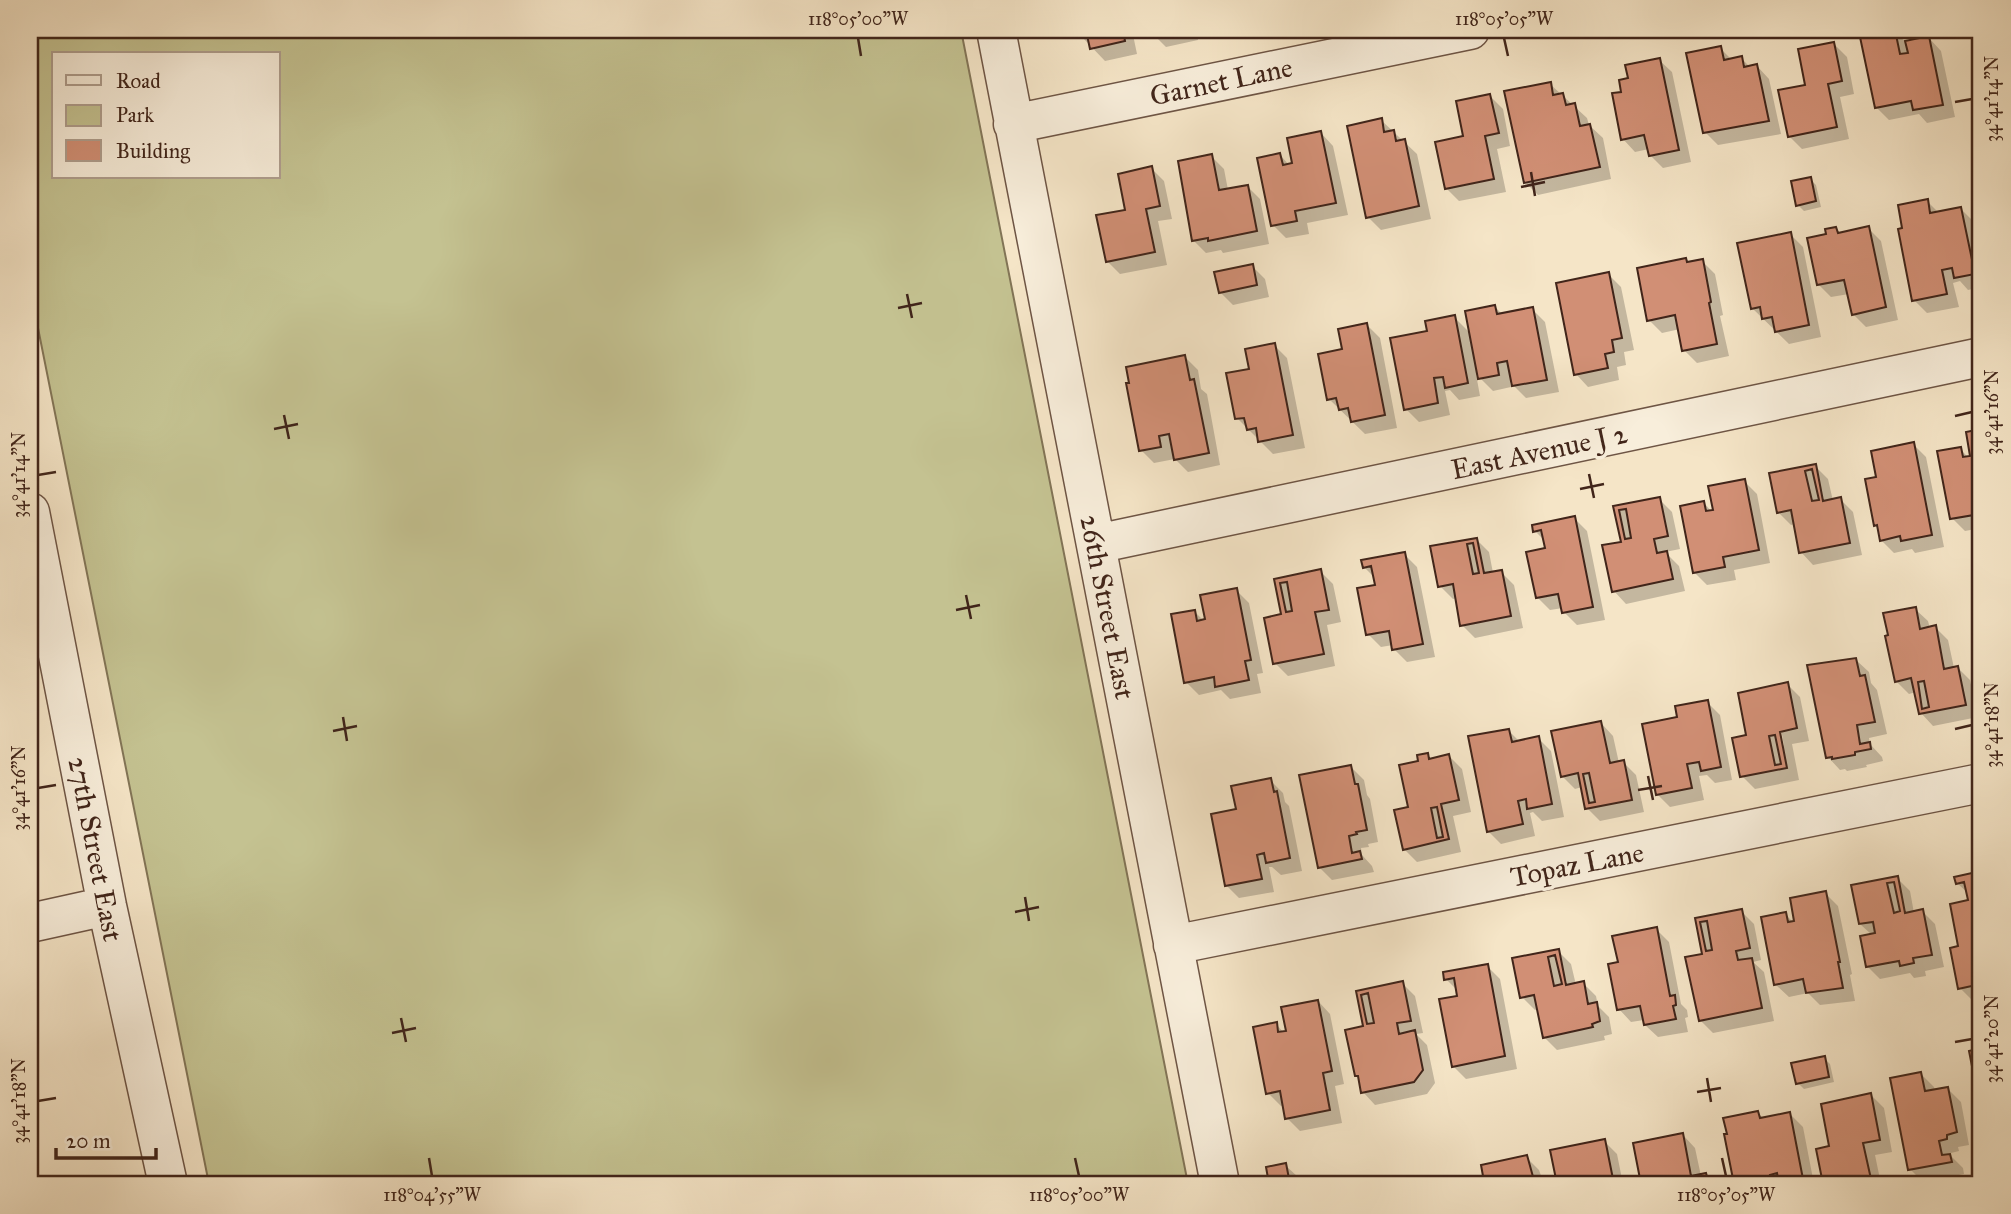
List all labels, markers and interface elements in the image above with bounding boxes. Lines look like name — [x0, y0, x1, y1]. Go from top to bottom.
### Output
text: 118°05'00"W — [808, 8, 909, 30]
text: 118°05'05"W — [1455, 8, 1554, 30]
street label: Garnet Lane — [1147, 49, 1296, 114]
legend — [52, 52, 280, 178]
text: 34°41'14"N — [1981, 56, 2003, 142]
text: Road — [116, 68, 161, 94]
text: Park — [116, 102, 154, 128]
text: Building — [116, 138, 190, 164]
text: 34°41'16"N — [1981, 369, 2003, 455]
street label: East Avenue J 2 — [1448, 416, 1631, 487]
text: 34°41'14"N — [8, 432, 30, 518]
street label: 26th Street East — [1072, 512, 1143, 702]
text: 34°41'18"N — [1981, 682, 2003, 768]
text: 34°41'16"N — [8, 745, 30, 831]
street label: 27th Street East — [60, 754, 131, 944]
street label: Topaz Lane — [1507, 834, 1647, 895]
text: 34°41'20"N — [1981, 995, 2003, 1083]
text: 34°41'18"N — [8, 1058, 30, 1144]
scale bar — [56, 1116, 156, 1160]
text: 20 m — [66, 1128, 111, 1154]
text: 118°04'55"W — [383, 1184, 482, 1206]
text: 118°05'00"W — [1029, 1184, 1130, 1206]
text: 118°05'05"W — [1677, 1184, 1776, 1206]

